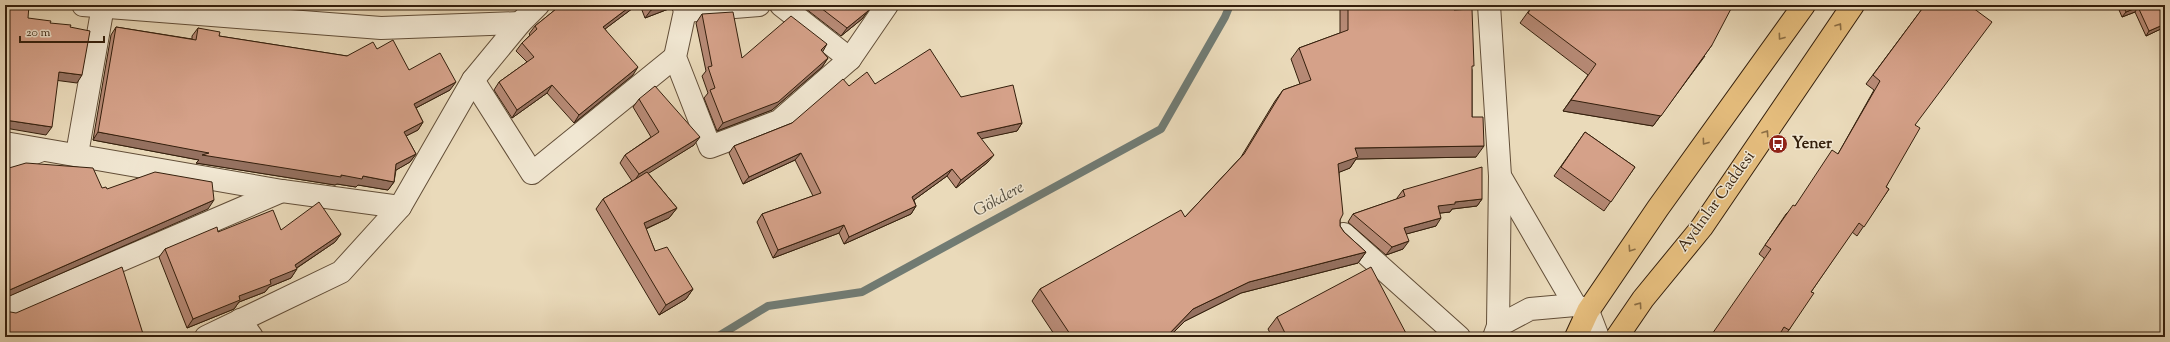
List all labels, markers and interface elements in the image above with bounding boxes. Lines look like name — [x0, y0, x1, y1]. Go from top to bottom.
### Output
scale bar — [20, 18, 104, 44]
one-way arrow — [1834, 23, 1842, 30]
text: 20 m — [26, 24, 51, 42]
one-way arrow — [1779, 32, 1786, 39]
one-way arrow — [1761, 130, 1769, 137]
bus stop icon: Yener — [1767, 133, 1789, 155]
place label: Yener — [1792, 133, 1833, 156]
one-way arrow — [1702, 138, 1710, 145]
street label: Aydınlar Caddesi — [1673, 146, 1762, 257]
water label: Gökdere — [969, 176, 1029, 224]
one-way arrow — [1628, 244, 1635, 251]
one-way arrow — [1634, 302, 1642, 309]

